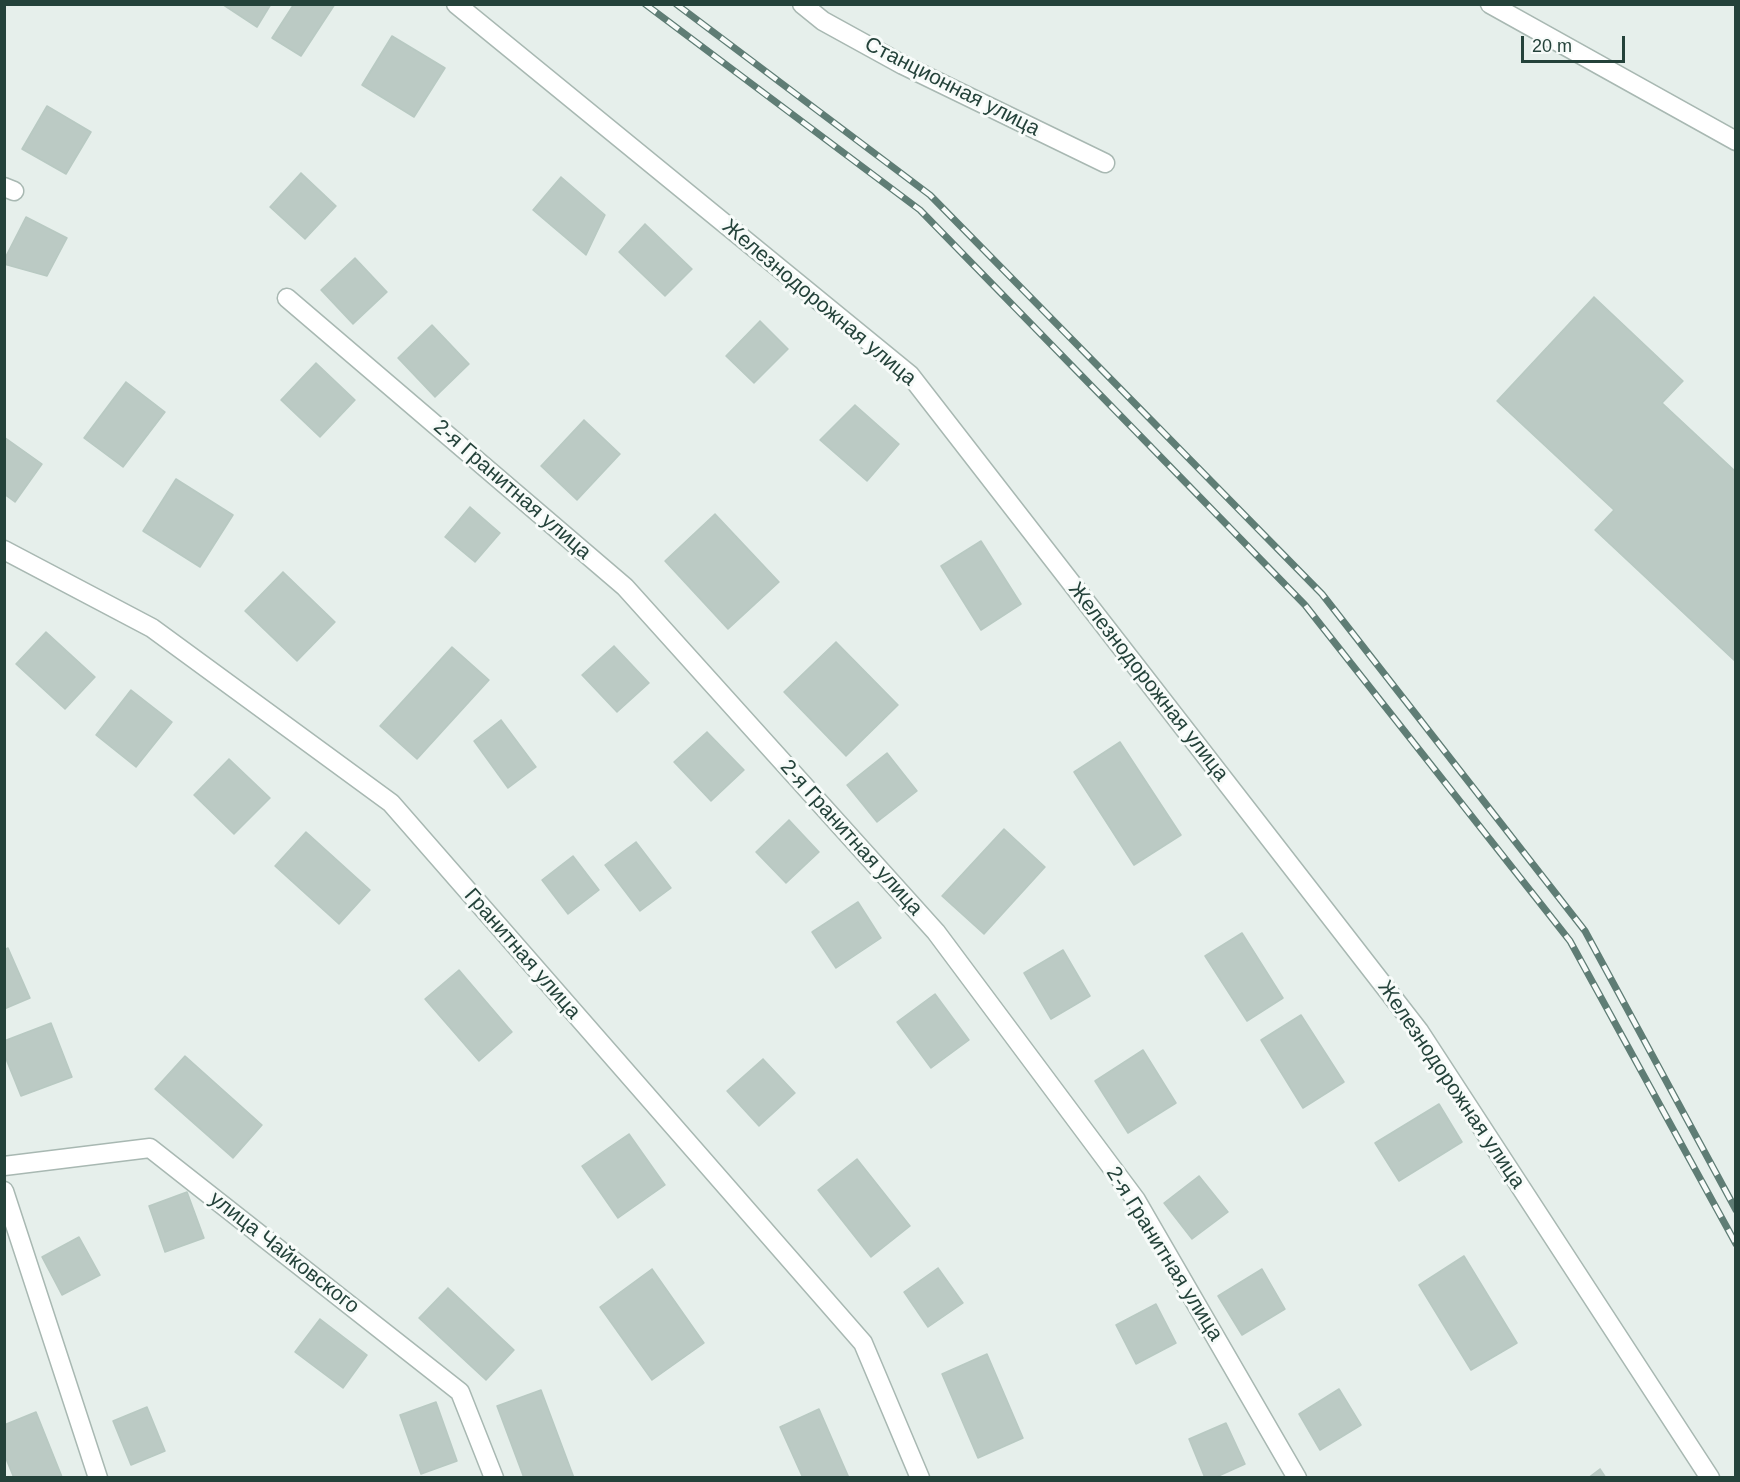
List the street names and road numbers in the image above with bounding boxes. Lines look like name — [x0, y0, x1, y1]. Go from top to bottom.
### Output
street label: Станционная улица — [860, 32, 1044, 142]
street label: Железнодорожная улица — [717, 214, 921, 392]
street label: 2-я Гранитная улица — [428, 415, 596, 565]
street label: Железнодорожная улица — [1063, 578, 1233, 786]
street label: 2-я Гранитная улица — [775, 755, 927, 921]
street label: Гранитная улица — [458, 884, 586, 1024]
street label: Железнодорожная улица — [1372, 976, 1530, 1194]
street label: 2-я Гранитная улица — [1100, 1162, 1228, 1346]
street label: улица Чайковского — [204, 1187, 364, 1319]

